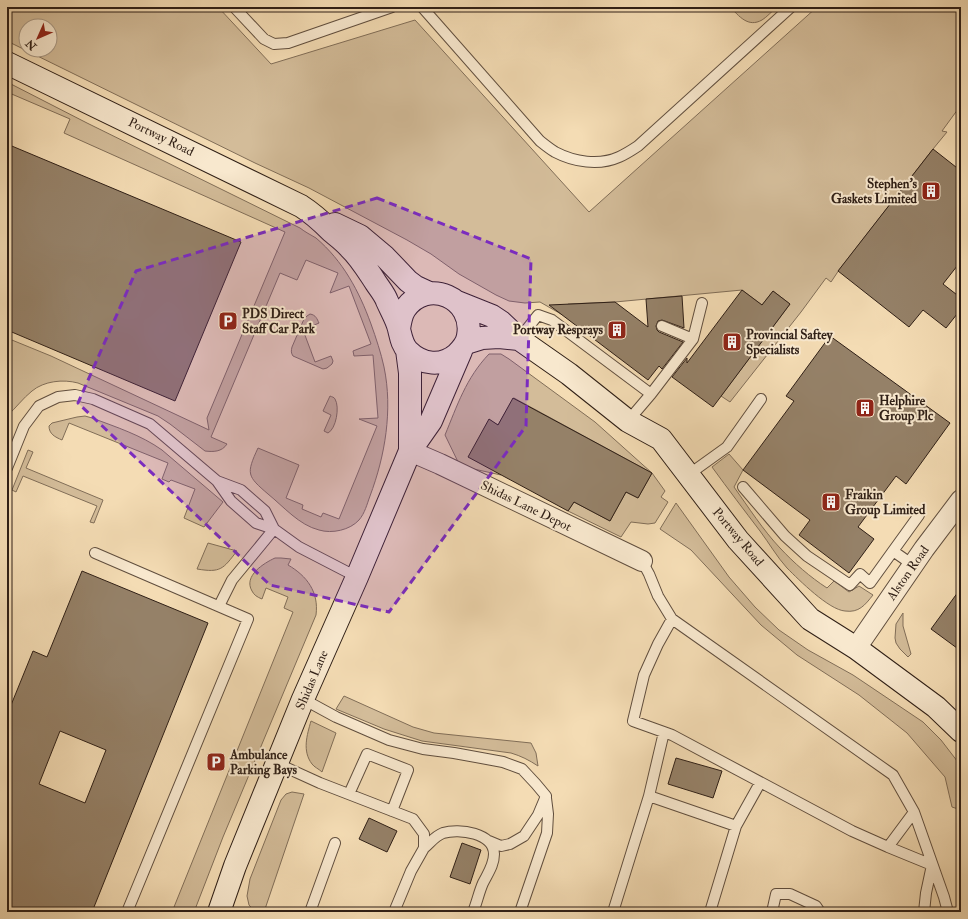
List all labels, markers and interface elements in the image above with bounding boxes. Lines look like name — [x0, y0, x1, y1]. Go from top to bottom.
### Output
north arrow — [18, 18, 58, 58]
text: N — [22, 36, 40, 54]
street label: Portway Road — [125, 114, 197, 161]
place label: Stephen's Gaskets Limited — [831, 176, 918, 207]
building icon: Stephen's Gaskets Limited — [920, 180, 942, 202]
place label: PDS Direct Staff Car Park — [242, 306, 316, 337]
parking icon: PDS Direct Staff Car Park — [217, 310, 239, 332]
building icon: Portway Resprays — [606, 319, 628, 341]
place label: Portway Resprays — [513, 322, 604, 339]
place label: Provincial Saftey Specialists — [746, 327, 834, 359]
building icon: Provincial Saftey Specialists — [721, 331, 743, 353]
place label: Helphire Group Plc — [879, 393, 934, 425]
building icon: Helphire Group Plc — [854, 397, 876, 419]
street label: Shidas Lane Depot — [478, 477, 574, 536]
place label: Fraikin Group Limited — [845, 487, 926, 519]
building icon: Fraikin Group Limited — [820, 491, 842, 513]
street label: Portway Road — [708, 505, 767, 571]
street label: Alston Road — [883, 542, 933, 604]
street label: Shidas Lane — [292, 647, 332, 712]
place label: Ambulance Parking Bays — [229, 747, 297, 779]
parking icon: Ambulance Parking Bays — [205, 751, 227, 773]

